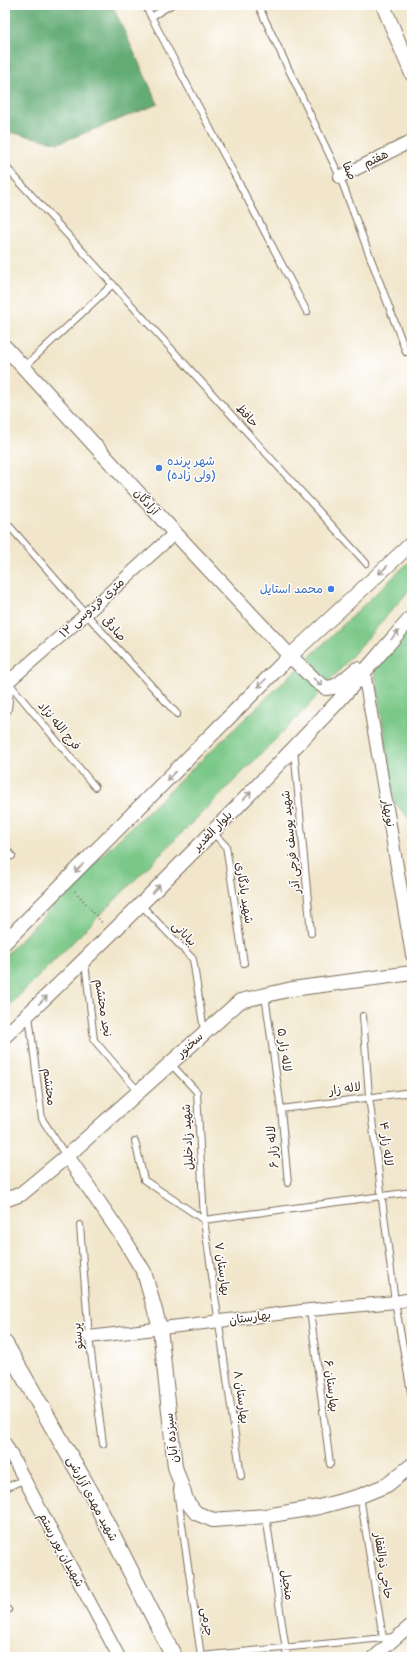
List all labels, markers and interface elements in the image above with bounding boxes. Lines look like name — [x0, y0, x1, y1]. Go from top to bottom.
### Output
street label: هفتم — [361, 147, 392, 172]
street label: صفا — [338, 159, 360, 183]
street label: حافظ — [233, 401, 261, 431]
place label: شهر پرنده (ولی زاده) — [167, 454, 216, 483]
marker: شهر پرنده (ولی زاده) — [154, 463, 164, 473]
street label: آزادگان — [130, 486, 163, 519]
one-way arrow — [378, 565, 388, 575]
street label: ۱۲ متری فردوسی — [56, 575, 128, 641]
place label: محمد استایل — [260, 582, 323, 597]
marker: محمد استایل — [326, 584, 336, 594]
street label: صادقی — [99, 613, 129, 645]
one-way arrow — [391, 630, 400, 640]
one-way arrow — [257, 678, 267, 688]
one-way arrow — [313, 678, 324, 687]
street label: فرج الله نژاد — [34, 699, 84, 754]
one-way arrow — [166, 771, 176, 781]
street label: شهید یوسف فرجی آذر — [278, 790, 304, 895]
one-way arrow — [242, 791, 252, 801]
street label: نوبهار — [378, 797, 398, 828]
street label: بلوار الغدیر — [189, 808, 236, 855]
street label: شهید یادگاری — [232, 861, 256, 925]
one-way arrow — [74, 863, 84, 873]
one-way arrow — [151, 884, 161, 894]
street label: بیابانی — [169, 918, 199, 950]
street label: نجد محتشم — [90, 978, 115, 1038]
one-way arrow — [38, 995, 48, 1005]
street label: لاله زار ۵ — [274, 1027, 294, 1073]
street label: سخنور — [173, 1029, 206, 1062]
street label: محتشم — [38, 1067, 59, 1107]
street label: لاله زار — [327, 1079, 362, 1099]
street label: شهید زادخلیل — [179, 1103, 197, 1171]
street label: لاله زار ۴ — [376, 1121, 396, 1167]
street label: لاله زار ۶ — [264, 1125, 282, 1169]
street label: بهارستان ۷ — [211, 1241, 233, 1297]
street label: بهارستان — [228, 1308, 272, 1328]
street label: پرستو — [69, 1322, 87, 1351]
street label: بهارستان ۶ — [320, 1359, 342, 1413]
street label: بهارستان ۸ — [230, 1369, 252, 1425]
street label: سیزده آبان — [161, 1412, 183, 1464]
street label: شهید مهدی آزارشی — [63, 1454, 121, 1544]
street label: شهیدان پور رستم — [34, 1510, 87, 1590]
street label: حاجی ذوالفقار — [370, 1531, 396, 1600]
street label: منجیل — [277, 1569, 297, 1601]
street label: چرمی — [198, 1607, 216, 1637]

